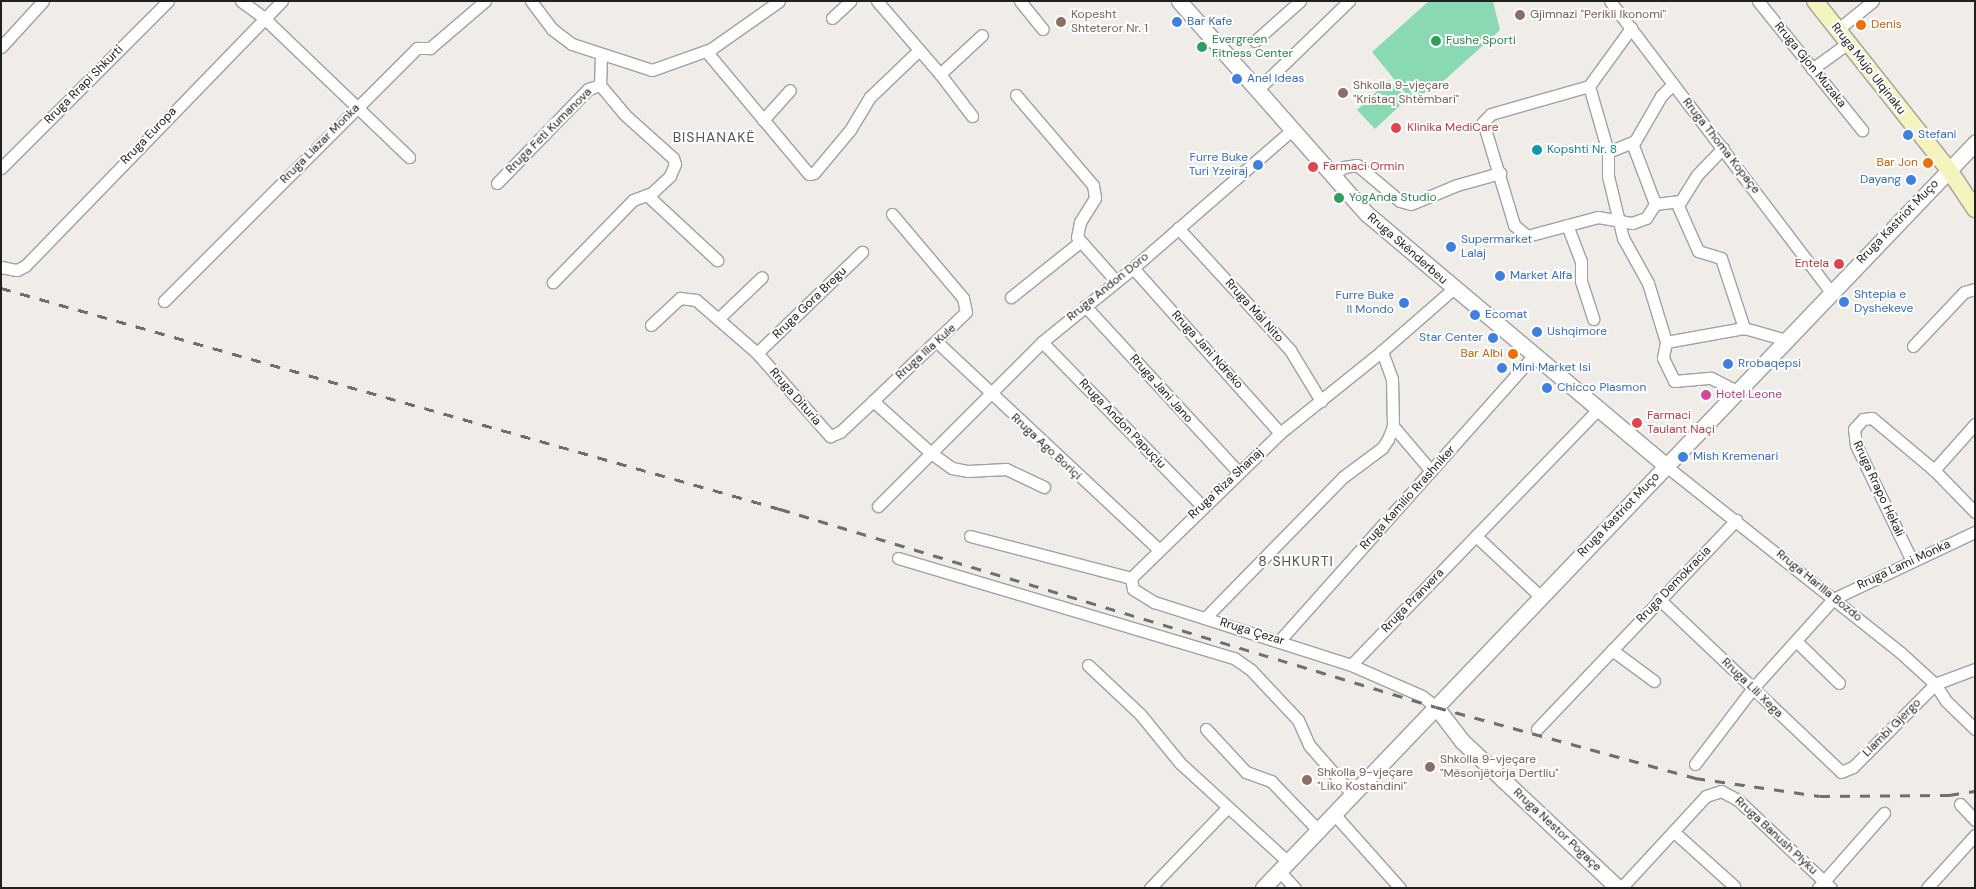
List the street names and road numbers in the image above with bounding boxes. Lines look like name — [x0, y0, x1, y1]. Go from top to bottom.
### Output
street label: Rruga Gjon Muzaka — [1771, 19, 1849, 111]
street label: Rruga Mujo Ulqinaku — [1828, 20, 1908, 118]
street label: Rruga Rrapi Shkurti — [42, 43, 126, 127]
street label: Rruga Feti Kumanova — [503, 85, 595, 177]
street label: Rruga Thoma Kopaçe — [1679, 95, 1763, 197]
street label: Rruga Llazar Monka — [277, 101, 363, 187]
street label: Rruga Europa — [118, 104, 180, 168]
street label: Rruga Kastriot Muço — [1854, 177, 1942, 267]
street label: Rruga Skënderbeu — [1364, 210, 1450, 288]
street label: Rruga Andon Doro — [1064, 250, 1152, 324]
street label: Rruga Gora Bregu — [770, 264, 850, 342]
street label: Rruga Mal Nito — [1222, 276, 1286, 346]
street label: Rruga Jani Ndreko — [1168, 308, 1246, 392]
street label: Rruga Ilia Kule — [893, 321, 959, 383]
street label: Rruga Jani Jano — [1127, 352, 1195, 426]
street label: Rruga Dituria — [766, 365, 824, 429]
street label: Rruga Andon Papuçiu — [1076, 376, 1168, 472]
street label: Rruga Ago Boriçi — [1008, 411, 1084, 483]
street label: Rruga Rrapo Hekali — [1850, 439, 1906, 539]
street label: Rruga Kamilio Rrashniker — [1357, 443, 1459, 553]
street label: Rruga Riza Shanaj — [1186, 446, 1266, 522]
street label: Rruga Kastriot Muço — [1575, 470, 1663, 560]
street label: Rruga Lami Monka — [1855, 537, 1953, 593]
street label: Rruga Demokracia — [1634, 544, 1714, 626]
street label: Rruga Harilla Bozdo — [1773, 547, 1865, 625]
street label: Rruga Pranvera — [1379, 566, 1447, 636]
street label: Rruga Çezar — [1218, 615, 1286, 649]
street label: Rruga Lili Xega — [1718, 655, 1786, 721]
street label: Llambi Gjergo — [1860, 696, 1924, 760]
street label: Rruga Nestor Pogaçe — [1510, 785, 1604, 875]
street label: Rruga Banush Plyku — [1732, 794, 1820, 878]

